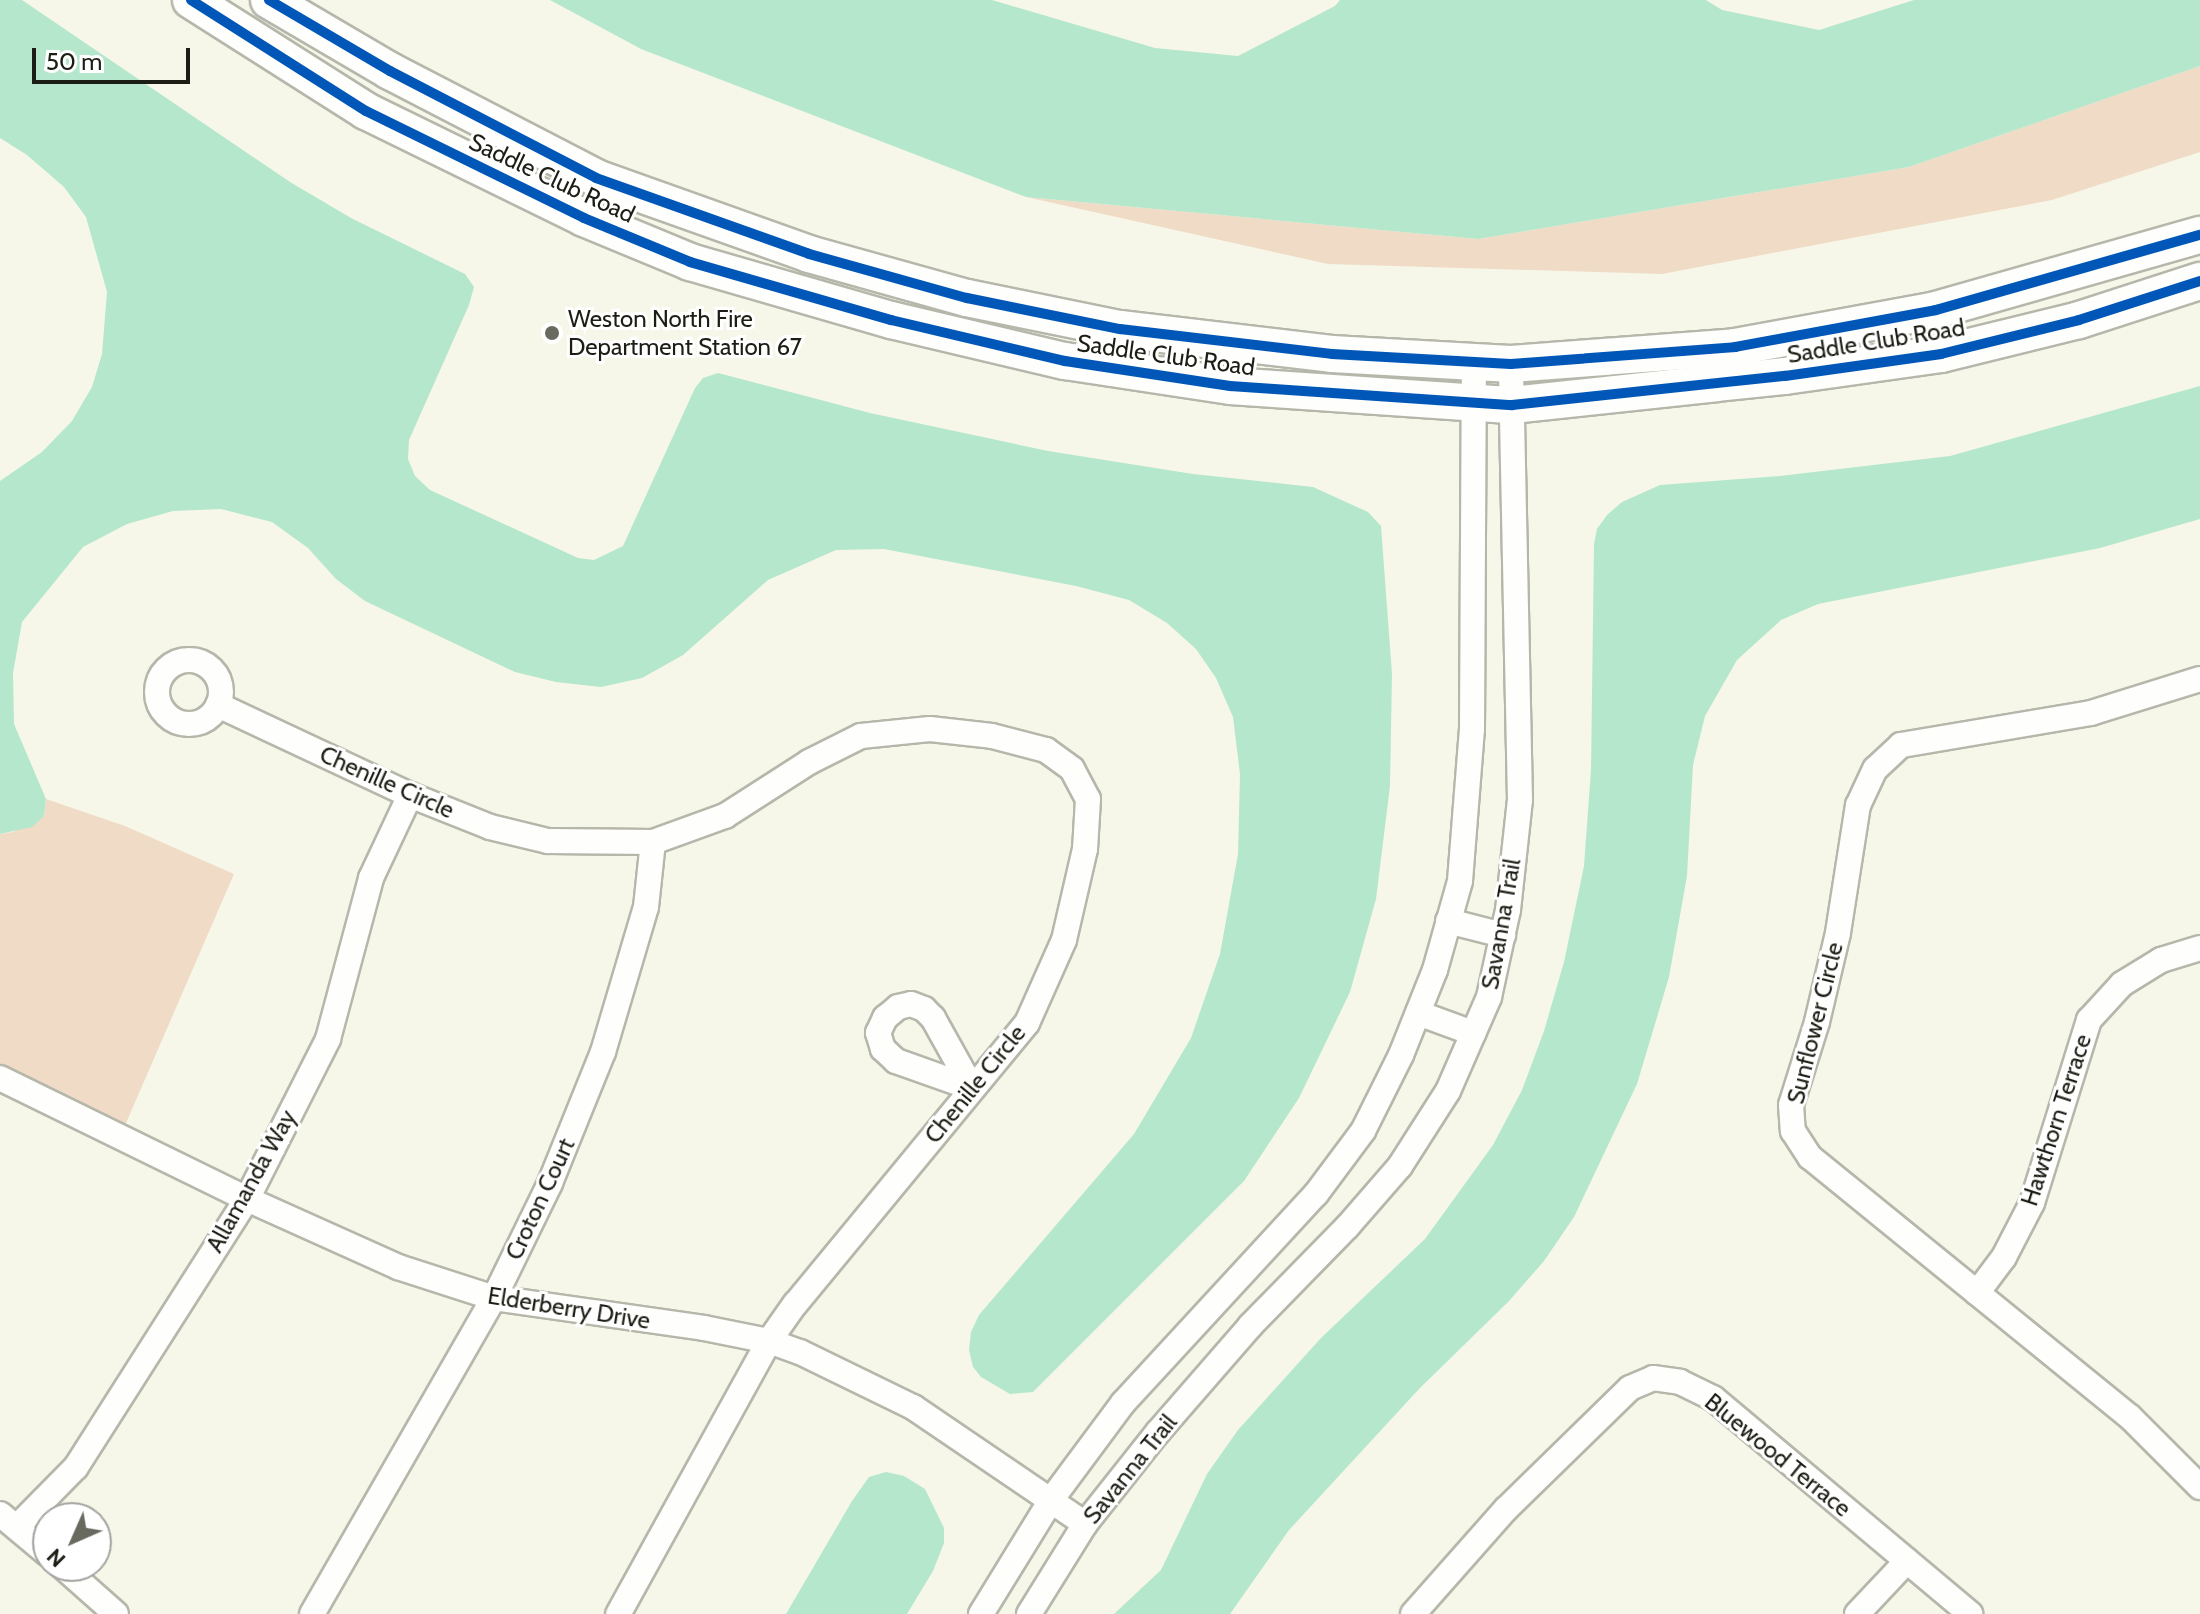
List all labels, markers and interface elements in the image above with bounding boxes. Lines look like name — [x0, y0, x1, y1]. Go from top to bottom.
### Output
scale bar — [36, 32, 194, 82]
text: 50 m — [46, 47, 102, 76]
street label: Saddle Club Road — [465, 127, 639, 229]
place label: Weston North Fire Department Station 67 — [568, 305, 802, 361]
street label: Saddle Club Road — [1785, 313, 1967, 369]
marker: Weston North Fire Department Station 67 — [543, 324, 561, 342]
street label: Saddle Club Road — [1075, 328, 1257, 382]
street label: Chenille Circle — [315, 740, 459, 824]
street label: Savanna Trail — [1475, 856, 1527, 992]
street label: Sunflower Circle — [1781, 939, 1849, 1107]
street label: Chenille Circle — [918, 1019, 1032, 1149]
street label: Hawthorn Terrace — [2015, 1031, 2097, 1209]
street label: Allamanda Way — [200, 1105, 302, 1257]
street label: Croton Court — [499, 1134, 581, 1264]
street label: Elderberry Drive — [486, 1281, 652, 1335]
street label: Bluewood Terrace — [1699, 1387, 1857, 1523]
street label: Savanna Trail — [1077, 1408, 1183, 1530]
north arrow — [32, 1502, 112, 1582]
text: N — [41, 1543, 71, 1573]

